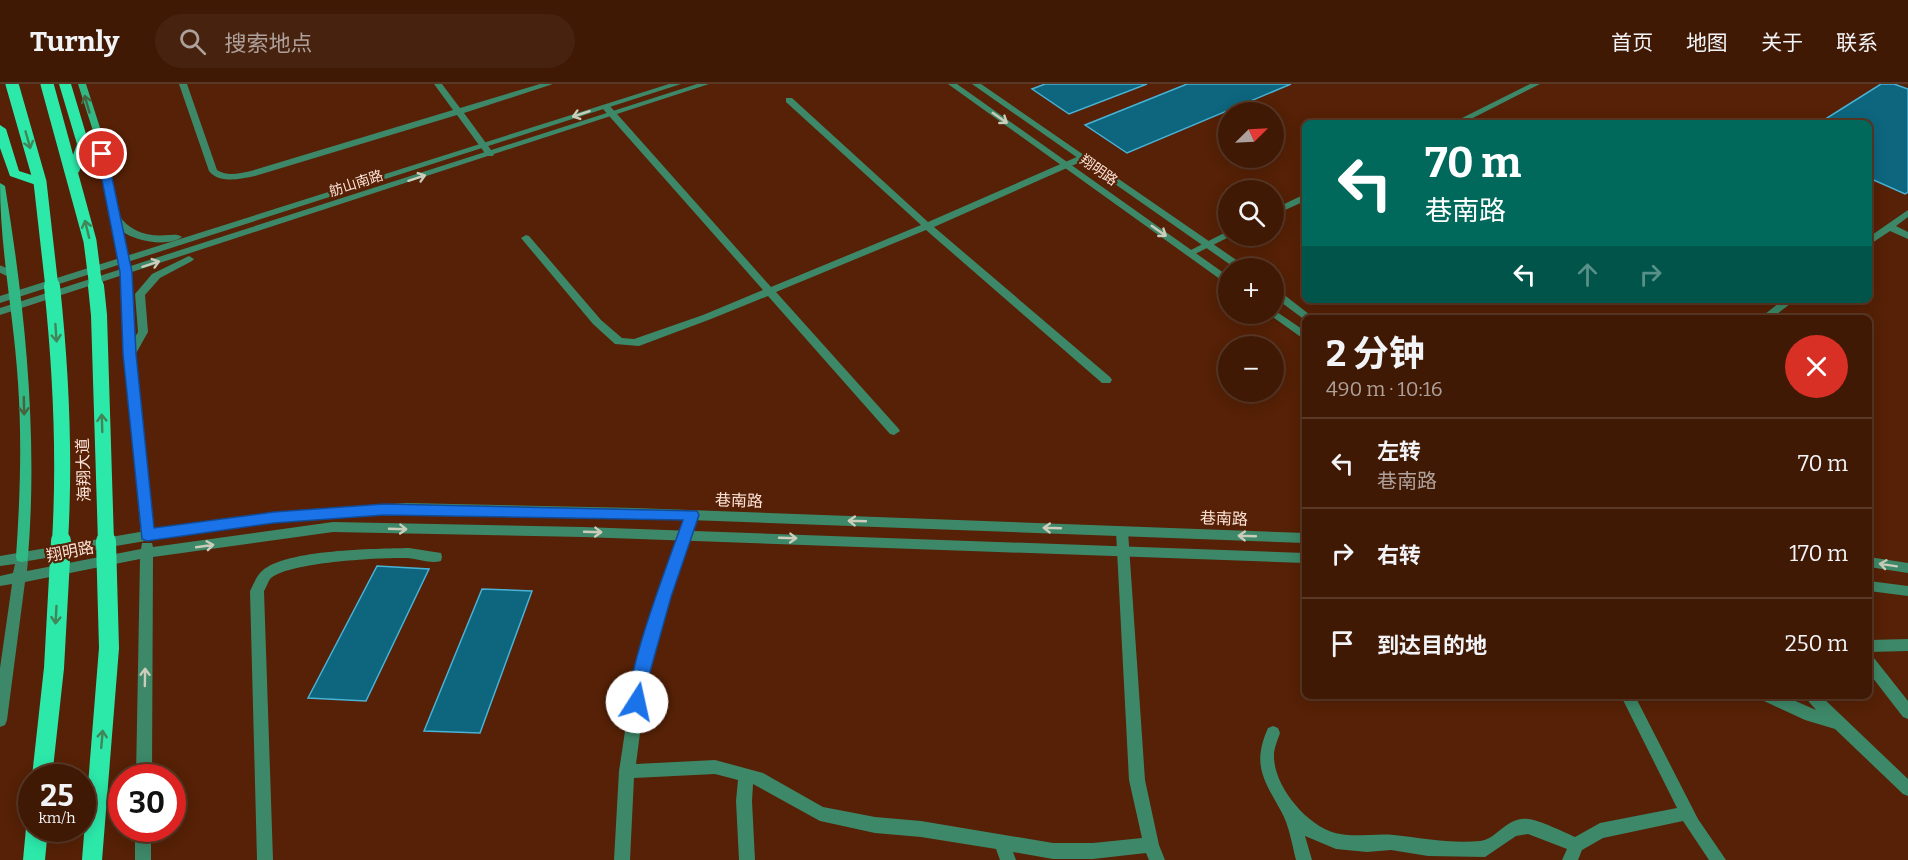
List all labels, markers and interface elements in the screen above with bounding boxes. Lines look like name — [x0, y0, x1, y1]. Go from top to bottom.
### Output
search box — [155, 14, 575, 68]
text: Turnly — [30, 25, 119, 58]
icon: search — [176, 25, 209, 58]
text: 搜索地点 — [224, 30, 312, 57]
text: 首页 — [1611, 30, 1653, 56]
text: 地图 — [1686, 30, 1728, 56]
text: 关于 — [1761, 30, 1803, 56]
text: 联系 — [1836, 30, 1878, 56]
one-way arrow — [81, 95, 92, 114]
north arrow — [1218, 102, 1284, 168]
map controls — [1218, 102, 1284, 402]
one-way arrow — [572, 110, 591, 121]
one-way arrow — [992, 112, 1008, 124]
pin — [76, 128, 127, 179]
one-way arrow — [23, 130, 34, 149]
icon: arrive — [85, 137, 118, 170]
text: 70 m — [1425, 138, 1521, 188]
icon: left — [1326, 144, 1404, 222]
street label: 翔明路 — [1077, 151, 1121, 189]
street label: 舫山南路 — [327, 167, 385, 200]
one-way arrow — [407, 171, 425, 182]
button: search — [1218, 180, 1284, 246]
text: 巷南路 — [1425, 195, 1506, 227]
one-way arrow — [80, 220, 92, 239]
one-way arrow — [1151, 224, 1167, 237]
one-way arrow — [141, 257, 160, 268]
button: + — [1218, 258, 1284, 324]
icon: left — [1508, 258, 1541, 291]
icon: ahead — [1571, 258, 1604, 291]
icon: right — [1634, 258, 1667, 291]
one-way arrow — [51, 322, 62, 342]
text: 2 分钟 — [1326, 332, 1425, 376]
button: close — [1785, 335, 1848, 398]
button: − — [1218, 336, 1284, 402]
text: 490 m · 10:16 — [1326, 377, 1443, 401]
one-way arrow — [19, 396, 30, 416]
one-way arrow — [97, 413, 108, 433]
street label: 海翔大道 — [73, 438, 94, 502]
text: 左转 — [1377, 438, 1421, 465]
icon: left — [1326, 447, 1359, 480]
text: 70 m — [1798, 450, 1848, 477]
text: 巷南路 — [1377, 469, 1437, 493]
street label: 巷南路 — [715, 490, 763, 511]
street label: 巷南路 — [1200, 508, 1248, 529]
one-way arrow — [847, 515, 867, 526]
one-way arrow — [1042, 523, 1062, 534]
one-way arrow — [388, 524, 408, 535]
one-way arrow — [583, 526, 603, 538]
one-way arrow — [1237, 530, 1257, 541]
one-way arrow — [778, 533, 798, 544]
icon: right — [1326, 537, 1359, 570]
street label: 翔明路 — [45, 538, 95, 565]
one-way arrow — [194, 540, 214, 551]
text: 170 m — [1789, 540, 1848, 567]
text: 右转 — [1377, 542, 1421, 569]
one-way arrow — [1879, 559, 1899, 570]
one-way arrow — [51, 604, 62, 624]
icon: arrive — [1326, 627, 1359, 660]
text: 250 m — [1785, 630, 1848, 657]
text: 到达目的地 — [1377, 632, 1487, 659]
one-way arrow — [139, 667, 151, 687]
position arrow — [605, 670, 669, 734]
one-way arrow — [97, 729, 108, 749]
speed limit sign: 30 — [108, 764, 186, 842]
text: 25 — [40, 778, 74, 814]
text: km/h — [38, 809, 76, 827]

